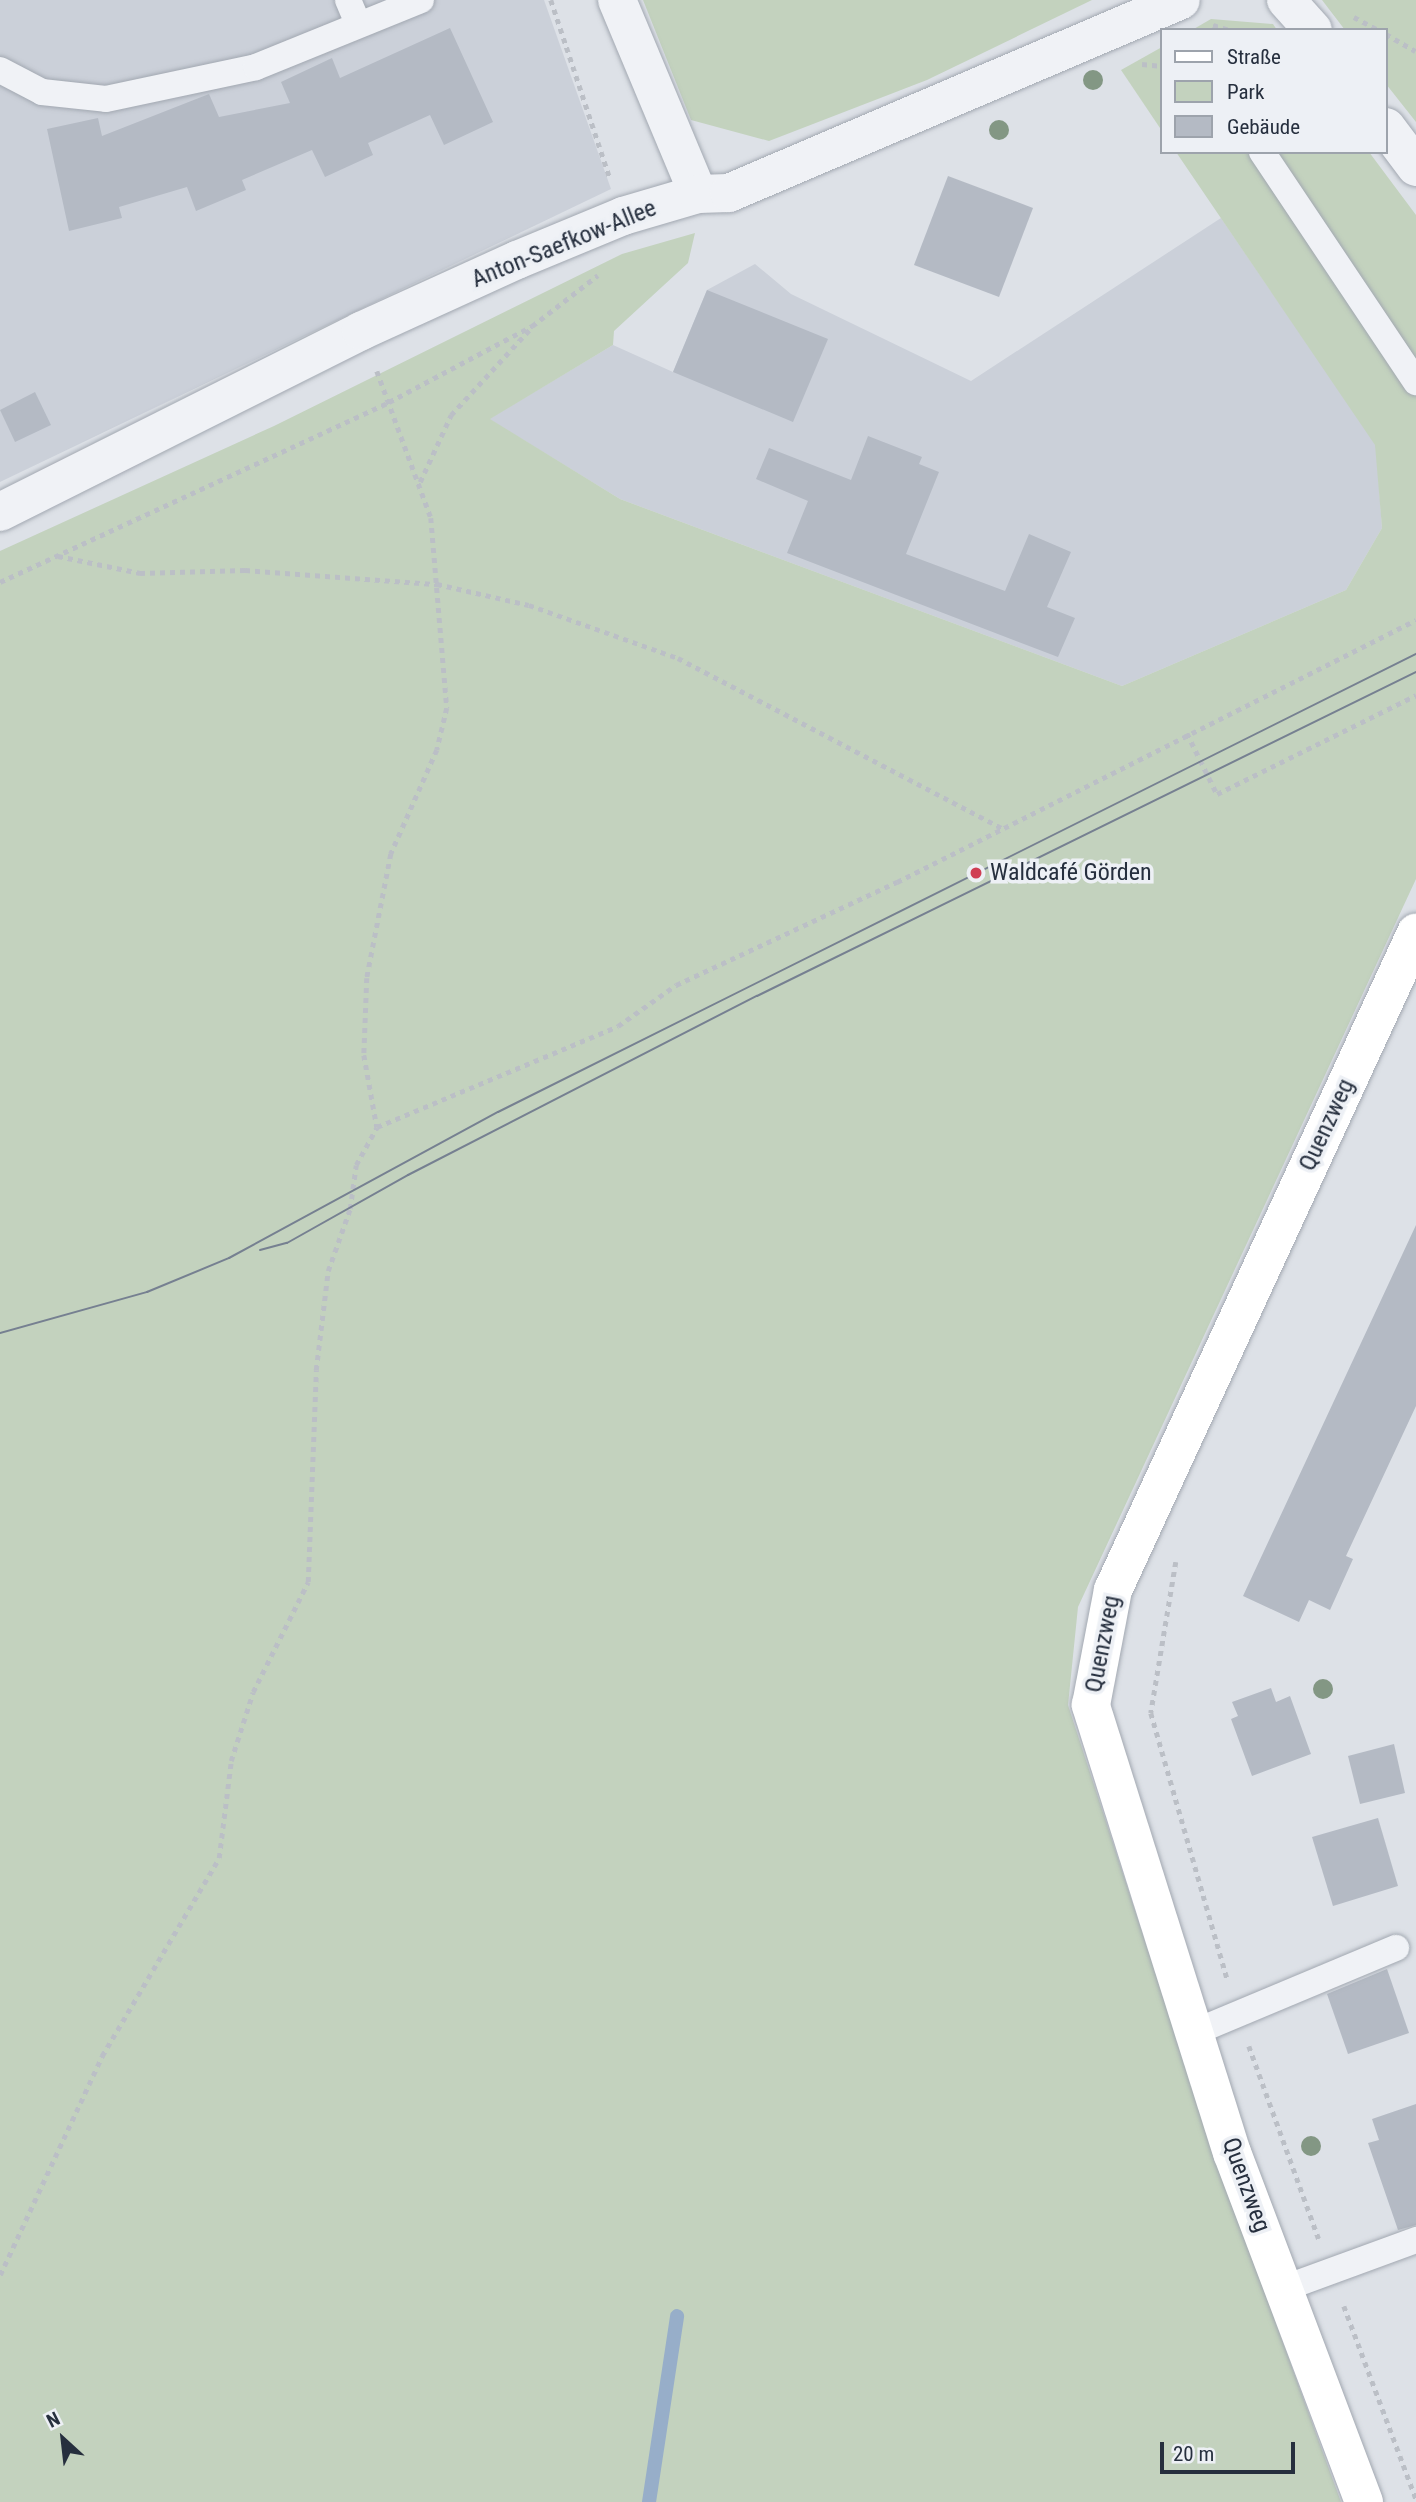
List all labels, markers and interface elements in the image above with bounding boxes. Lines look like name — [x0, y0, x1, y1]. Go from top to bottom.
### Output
legend — [1160, 28, 1388, 154]
text: Straße — [1227, 45, 1281, 69]
text: Park — [1227, 80, 1264, 104]
text: Gebäude — [1227, 115, 1300, 139]
street label: Anton-Saefkow-Allee — [468, 194, 660, 294]
place label: Waldcafé Görden — [990, 859, 1152, 887]
marker: Waldcafé Görden — [968, 865, 984, 881]
street label: Quenzweg — [1293, 1074, 1361, 1176]
street label: Quenzweg — [1080, 1593, 1126, 1695]
street label: Quenzweg — [1216, 2134, 1276, 2236]
north arrow — [28, 2404, 98, 2474]
text: N — [43, 2407, 64, 2433]
scale bar — [1164, 2428, 1299, 2472]
text: 20 m — [1173, 2442, 1214, 2466]

